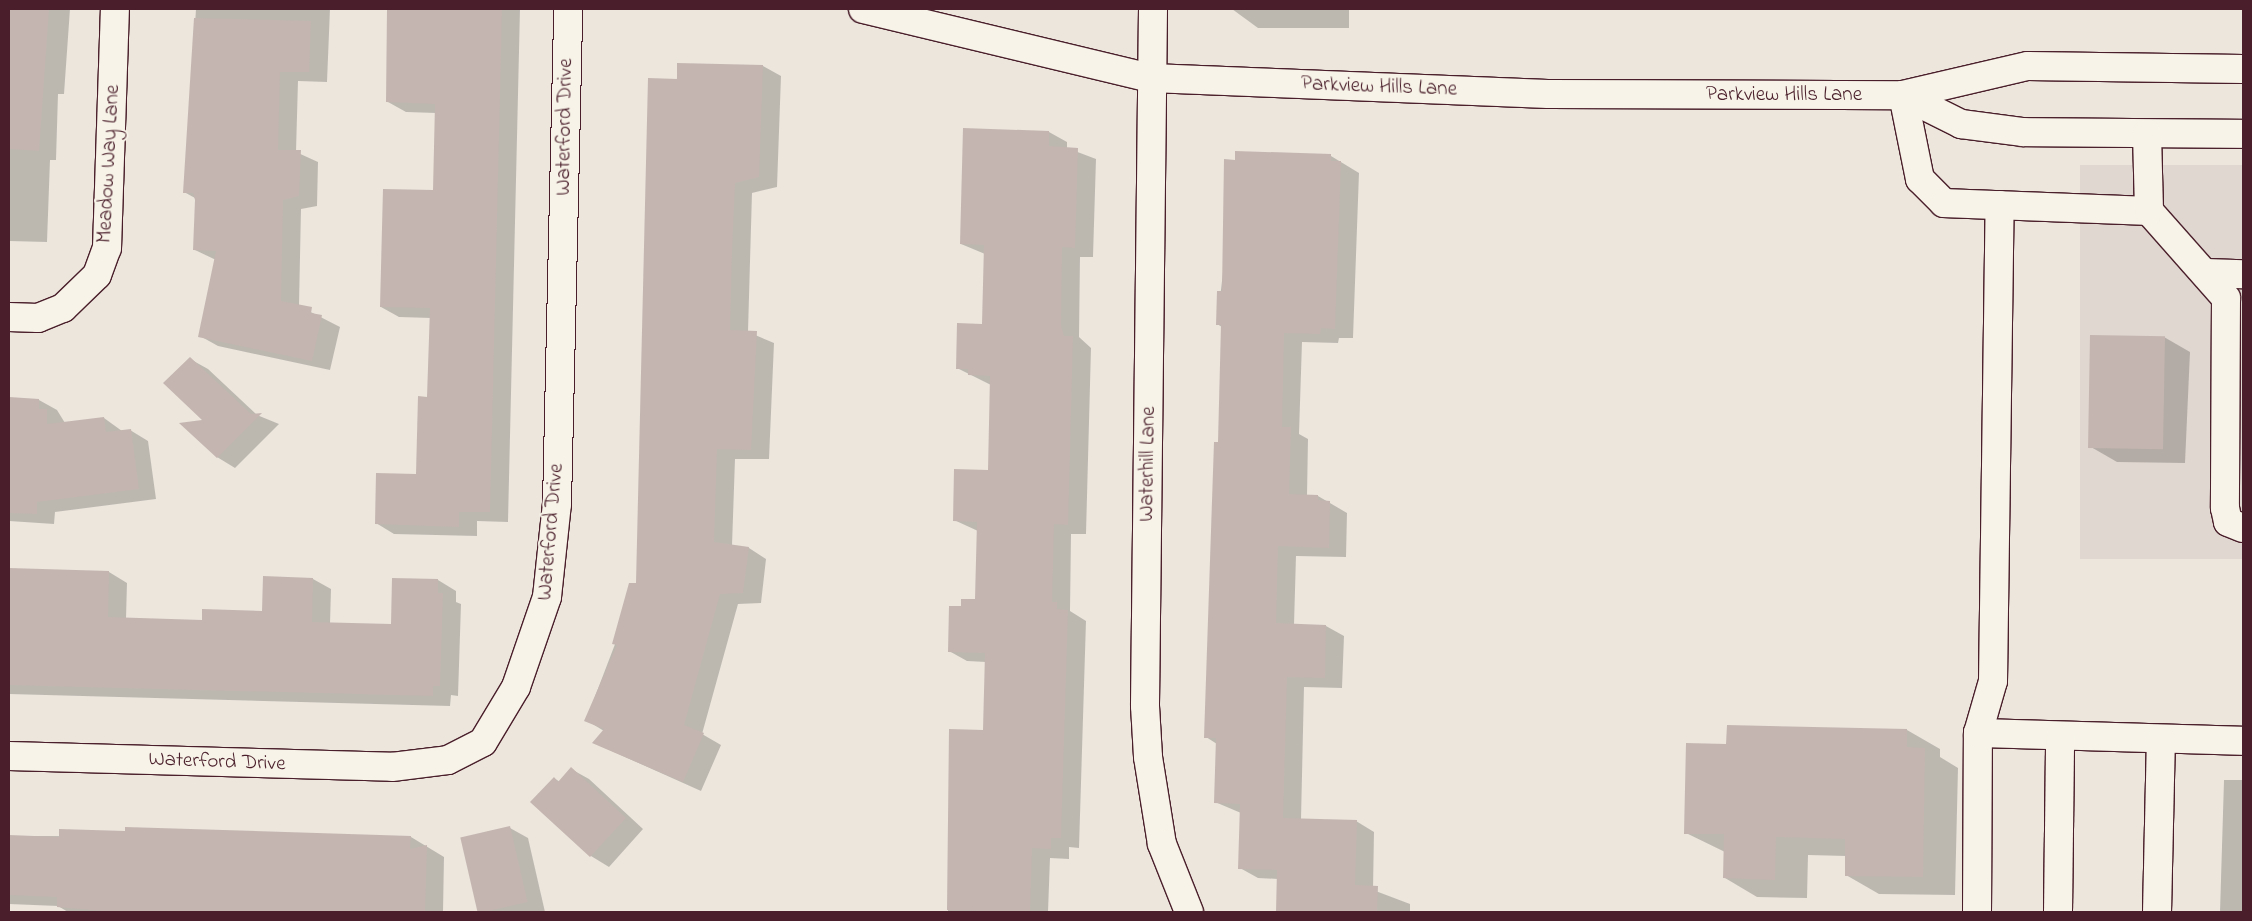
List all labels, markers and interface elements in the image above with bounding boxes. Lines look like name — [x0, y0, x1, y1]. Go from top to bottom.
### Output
street label: Waterford Drive — [551, 58, 579, 196]
street label: Parkview Hills Lane — [1301, 72, 1457, 102]
street label: Parkview Hills Lane — [1706, 82, 1862, 108]
street label: Meadow Way Lane — [92, 84, 126, 244]
street label: Waterhill Lane — [1134, 406, 1162, 522]
street label: Waterford Drive — [532, 462, 570, 602]
street label: Waterford Drive — [148, 747, 286, 777]

